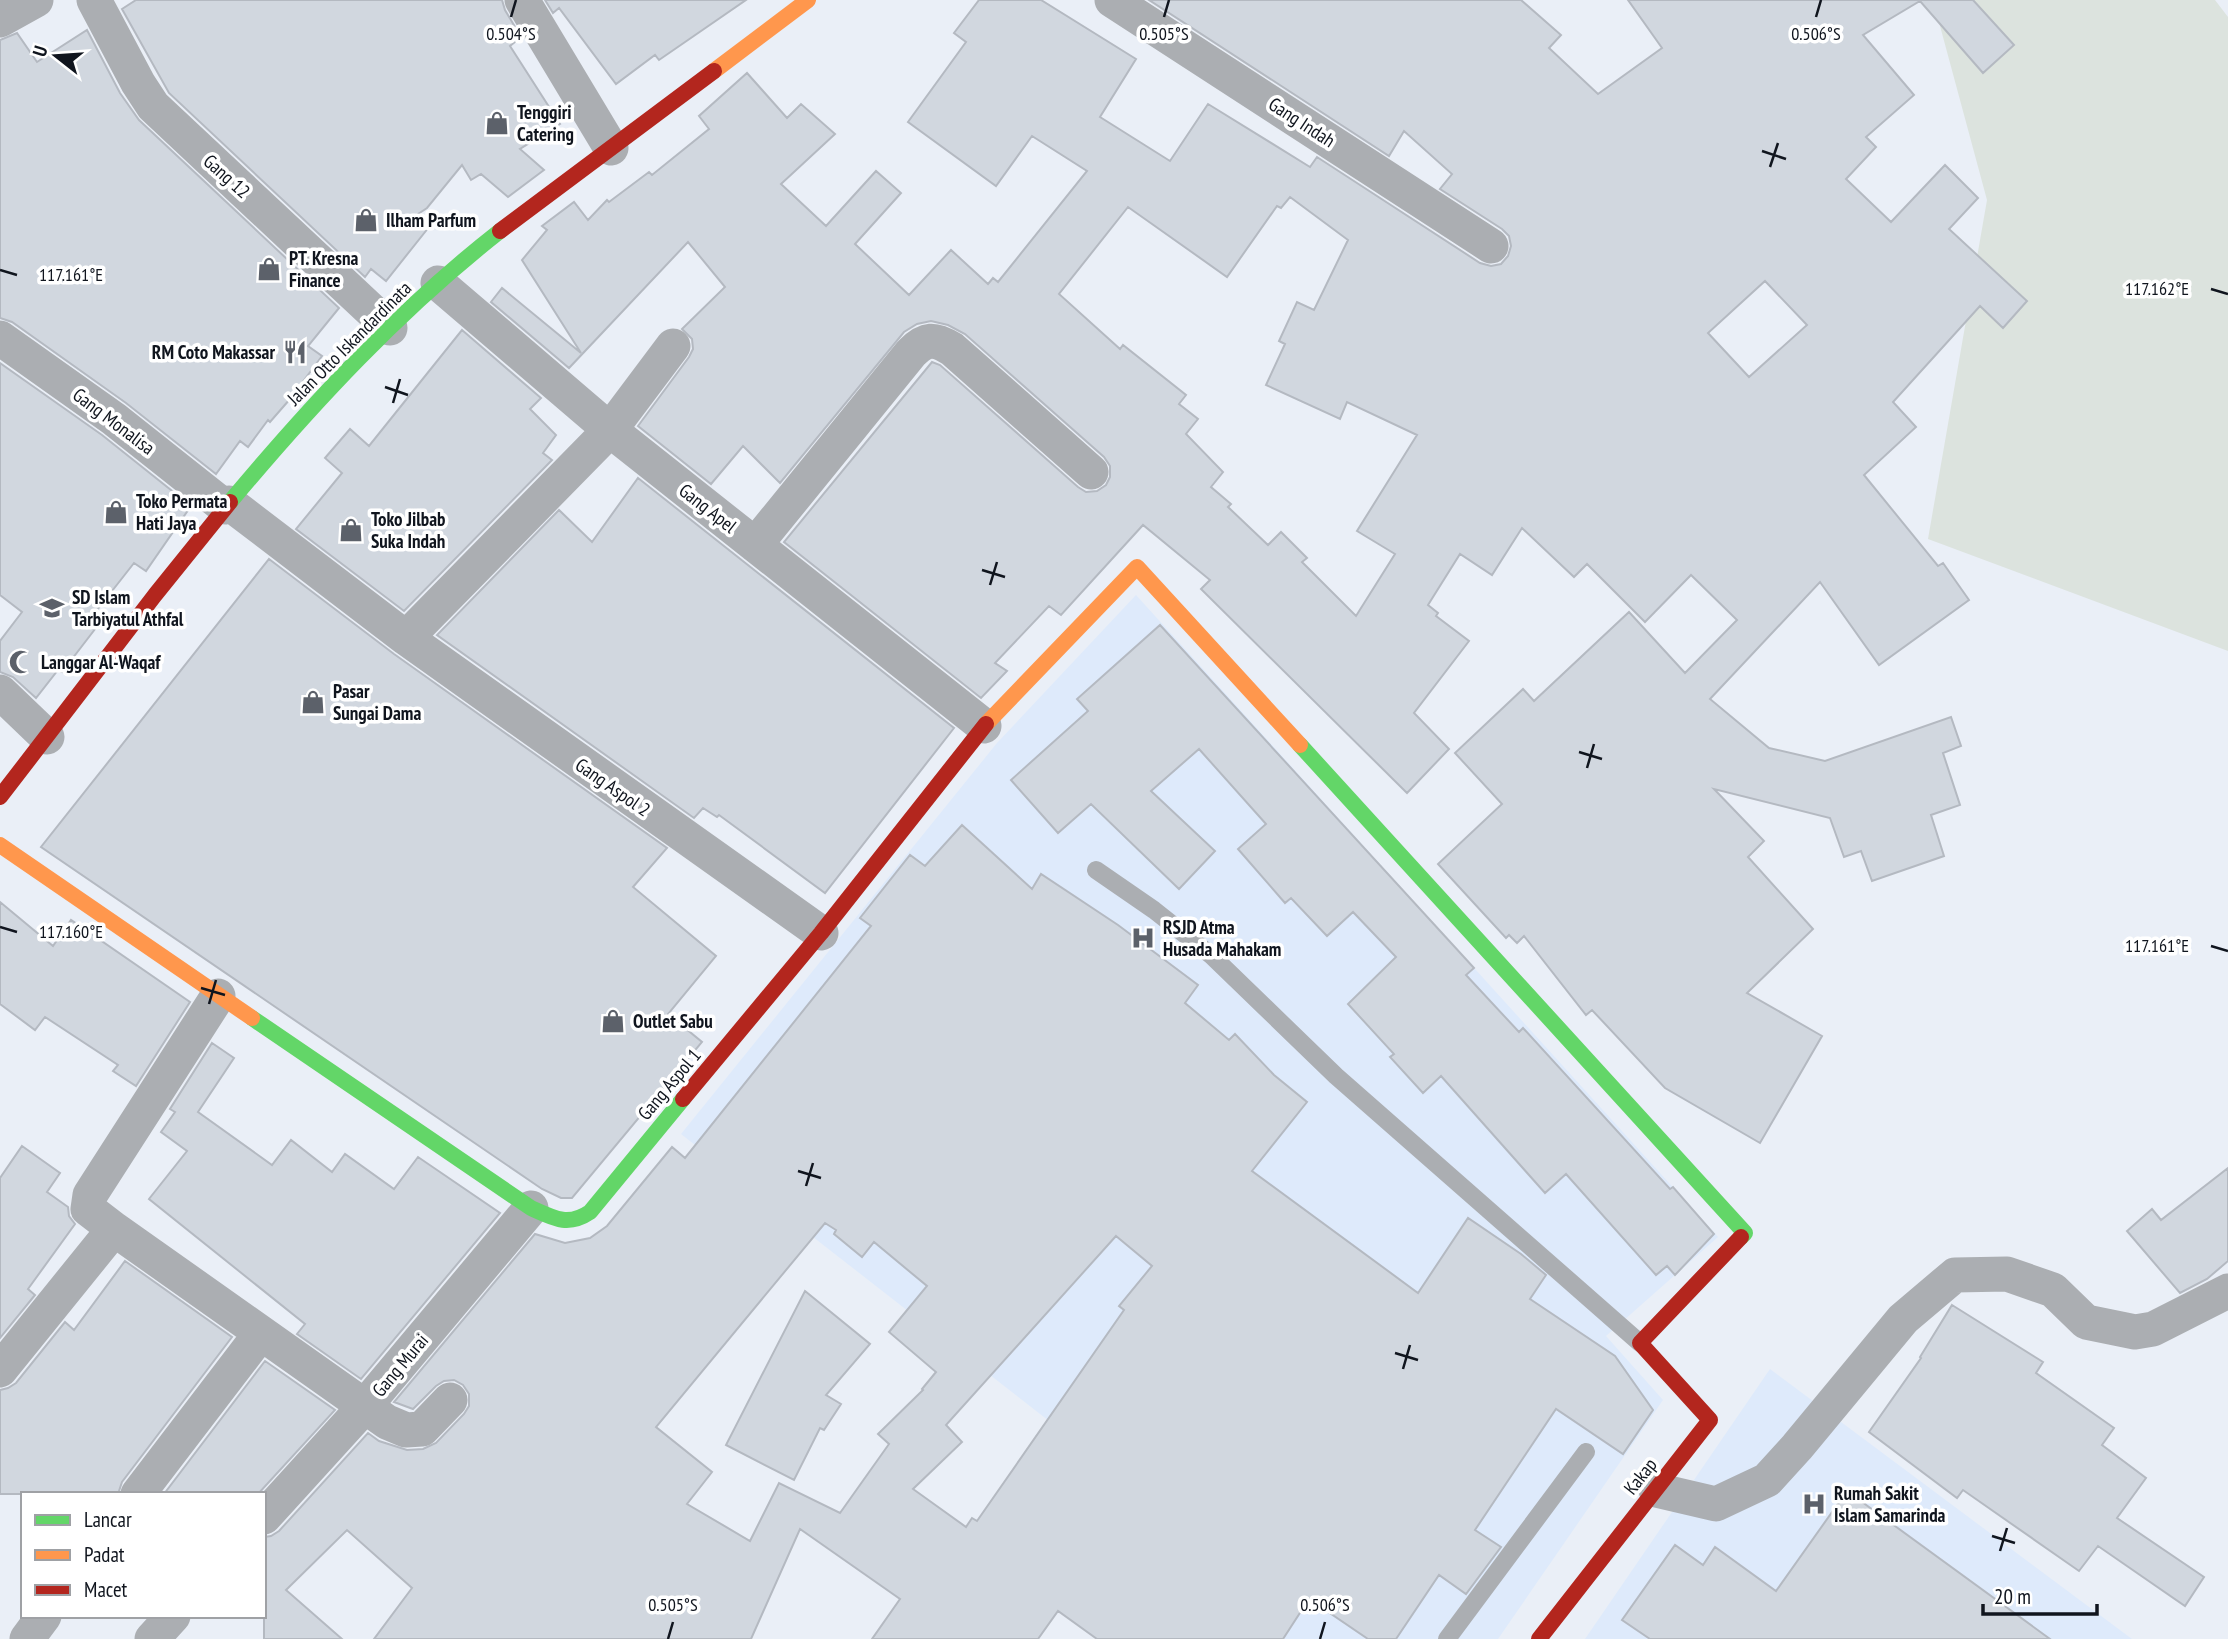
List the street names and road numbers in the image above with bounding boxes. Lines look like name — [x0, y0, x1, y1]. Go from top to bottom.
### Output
street label: Gang Indah — [1264, 92, 1340, 152]
street label: Gang 12 — [199, 149, 255, 203]
street label: Jalan Otto Iskandardinata — [281, 276, 416, 411]
street label: Gang Monalisa — [68, 382, 160, 460]
street label: Gang Apel — [674, 478, 742, 538]
street label: Gang Aspol 2 — [571, 753, 655, 821]
street label: Gang Aspol 1 — [632, 1043, 706, 1125]
street label: Gang Murai — [367, 1329, 433, 1401]
street label: Kakap — [1618, 1453, 1662, 1499]

